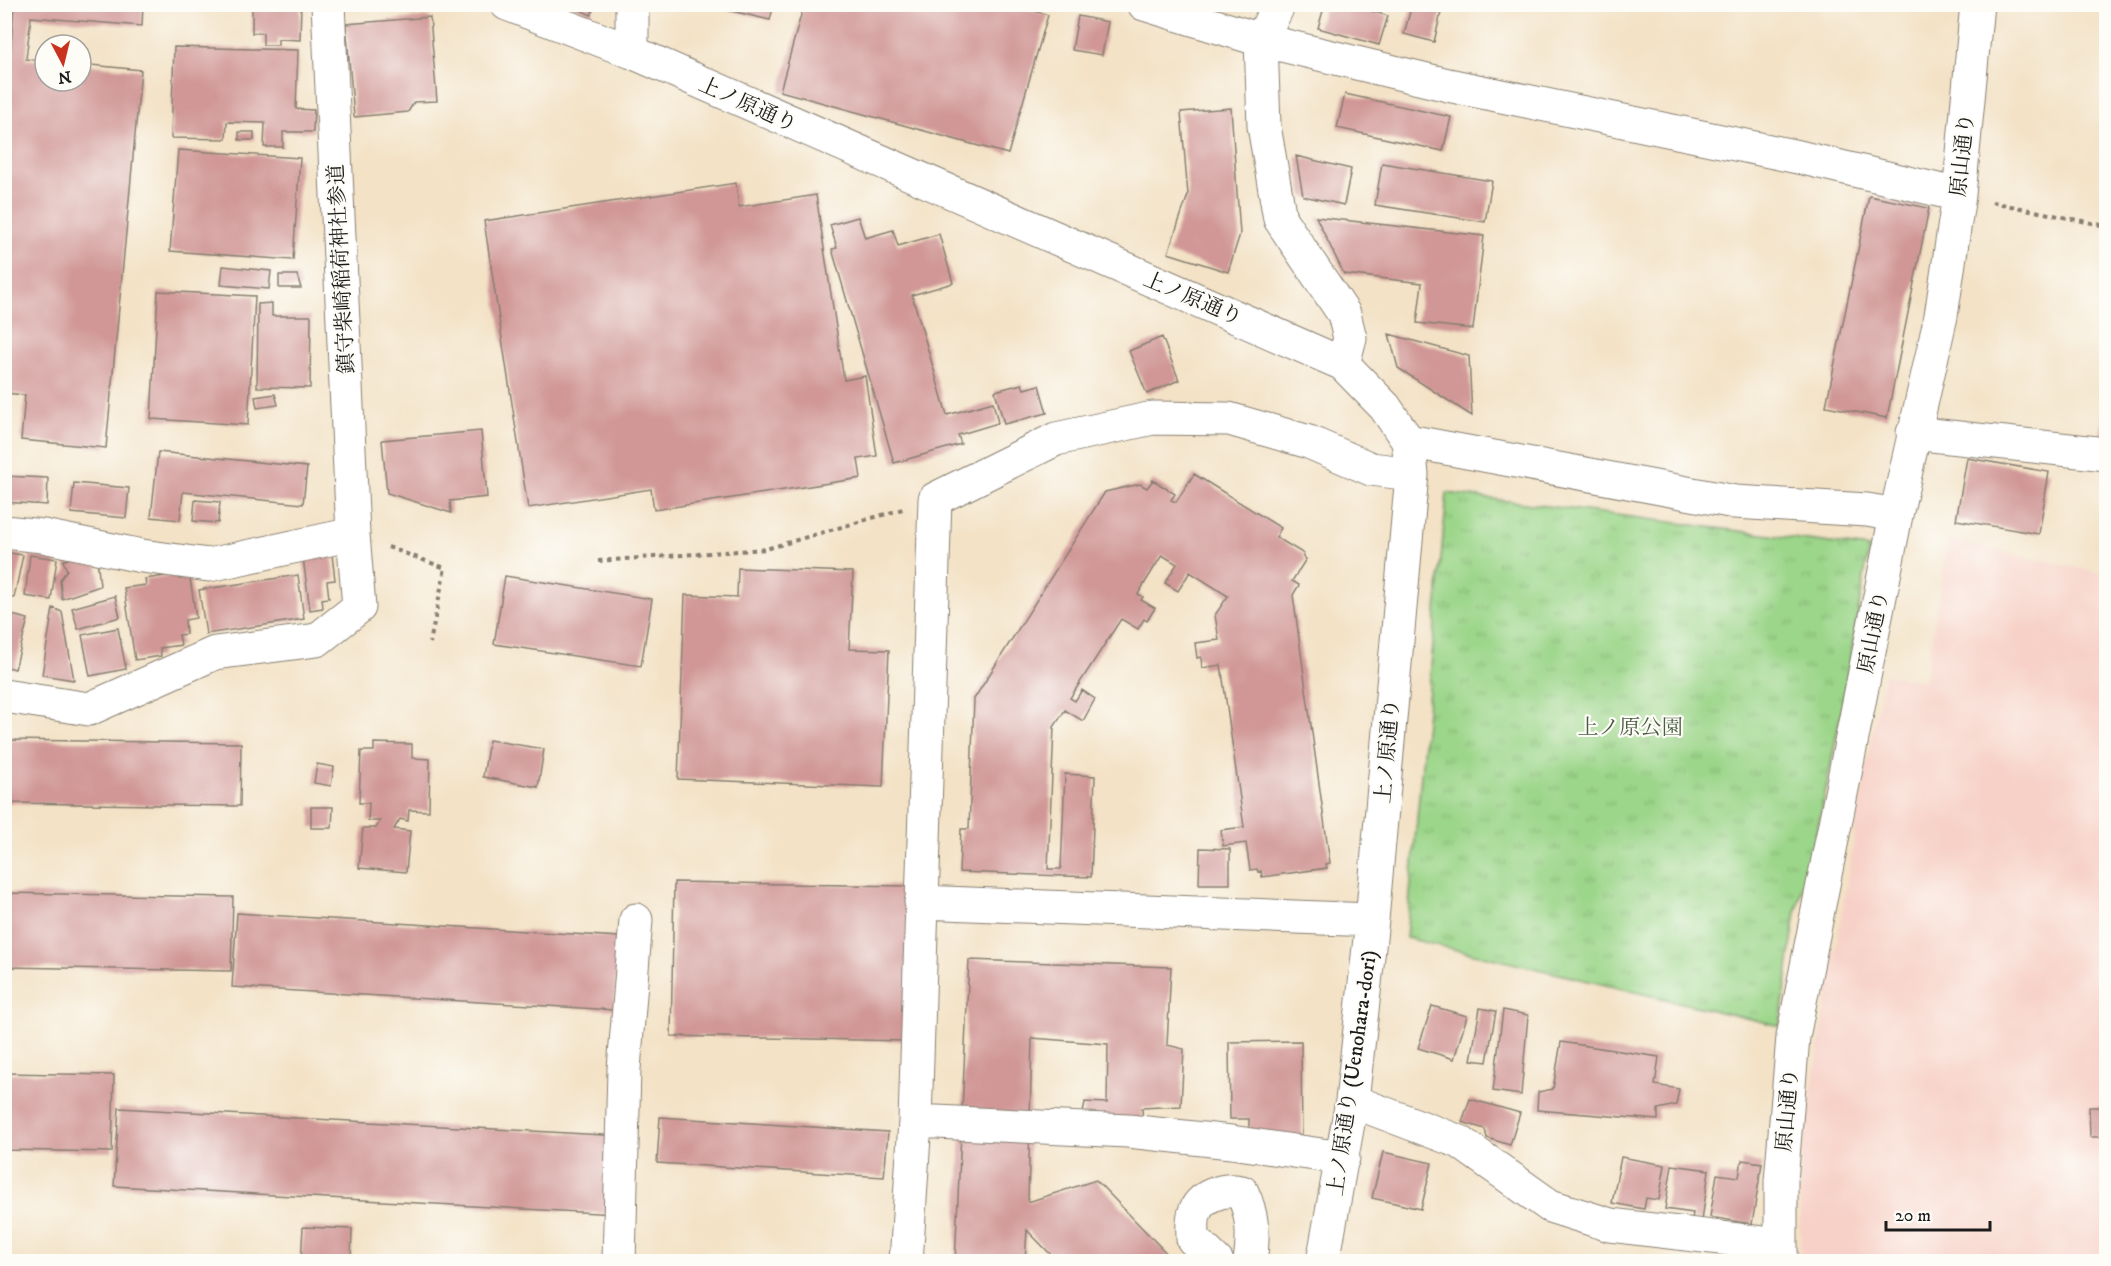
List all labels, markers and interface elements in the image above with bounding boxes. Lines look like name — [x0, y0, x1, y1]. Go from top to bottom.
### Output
north arrow — [33, 33, 93, 93]
text: N — [57, 66, 72, 88]
street label: 上ノ原通り — [694, 72, 801, 138]
street label: 原山通り — [1946, 112, 1980, 198]
street label: 鎮守柴崎稲荷神社参道 — [324, 163, 360, 374]
street label: 上ノ原通り — [1139, 266, 1246, 331]
street label: 原山通り — [1853, 588, 1895, 676]
street label: 上ノ原通り — [1370, 698, 1406, 805]
park label: 上ノ原公園 — [1578, 715, 1683, 741]
street label: 上ノ原通り (Uenohara-dori) — [1323, 949, 1383, 1198]
street label: 原山通り — [1771, 1067, 1805, 1153]
scale bar — [1886, 1194, 1990, 1232]
text: 20 m — [1895, 1205, 1931, 1227]

